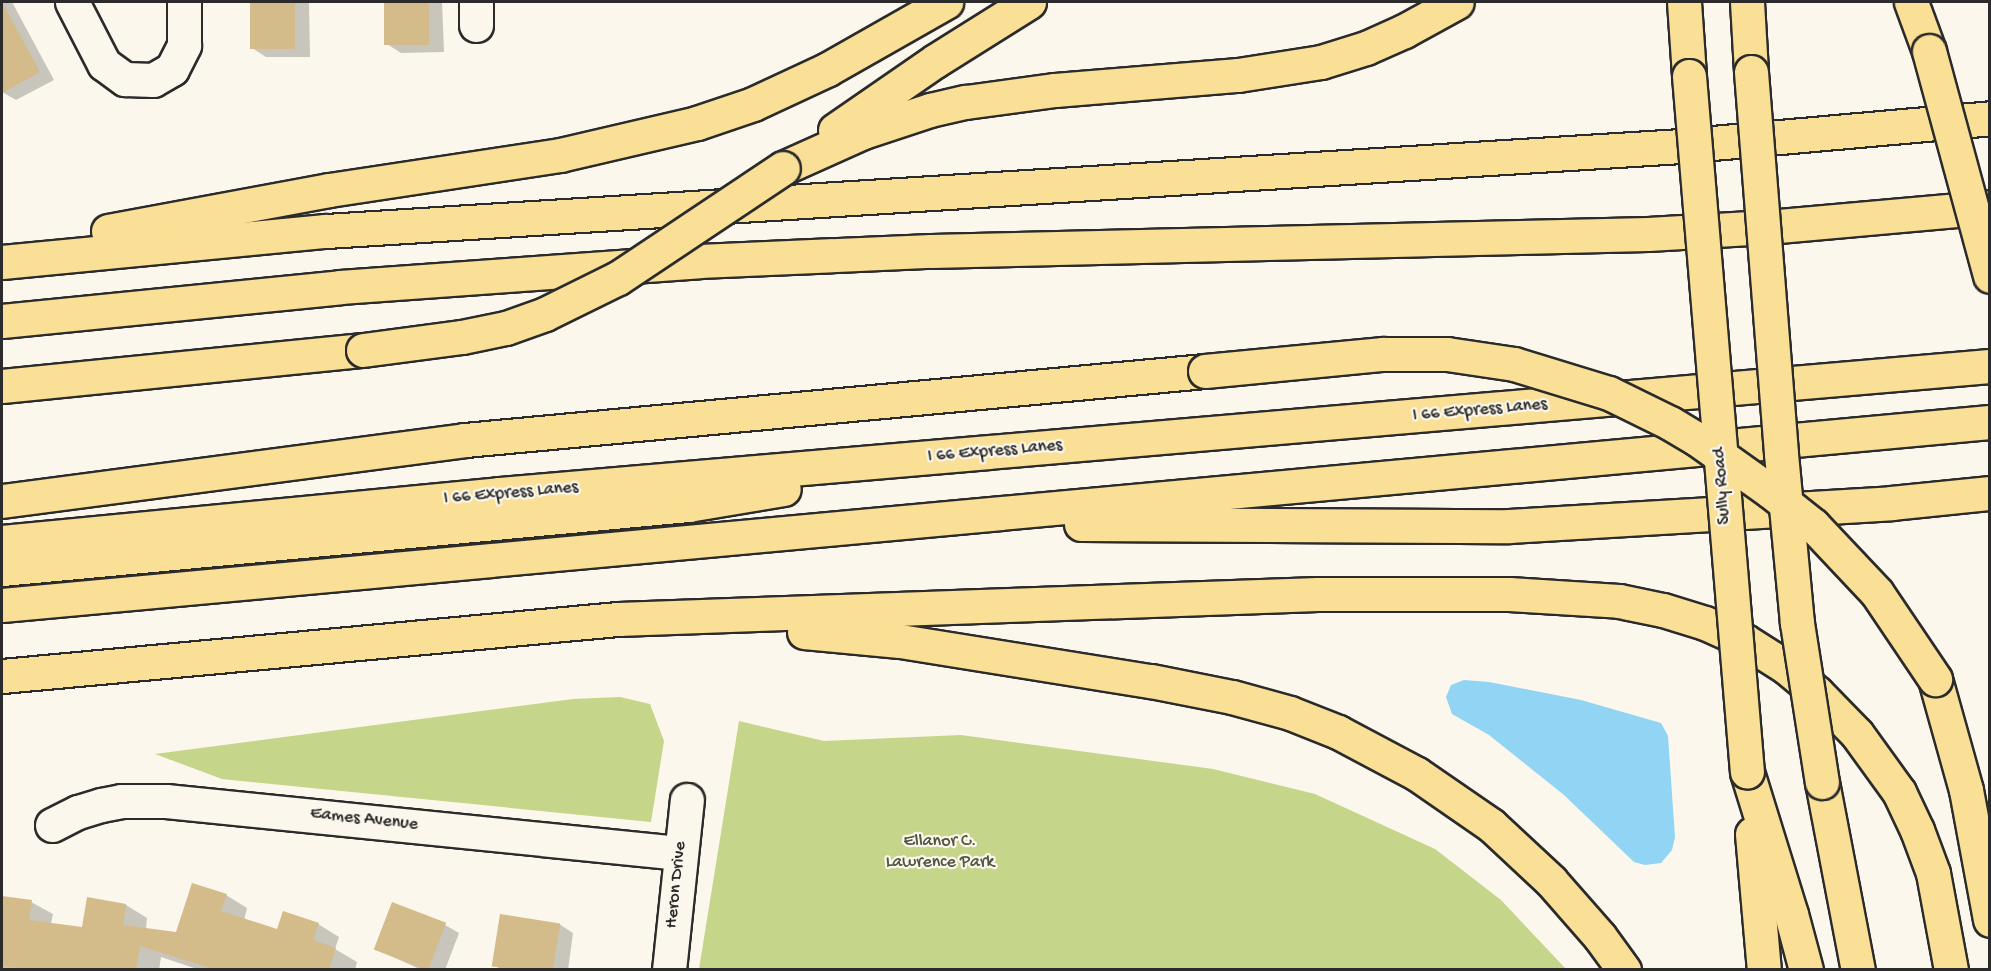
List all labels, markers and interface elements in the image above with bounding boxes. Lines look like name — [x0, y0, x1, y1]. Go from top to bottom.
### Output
street label: I 66 Express Lanes — [1412, 394, 1548, 428]
street label: I 66 Express Lanes — [927, 435, 1063, 469]
street label: Sully Road — [1710, 447, 1736, 525]
street label: I 66 Express Lanes — [443, 477, 579, 511]
street label: Eames Avenue — [309, 804, 419, 836]
park label: Ellanor C. Lawrence Park — [886, 832, 994, 874]
street label: Heron Drive — [662, 840, 692, 930]

